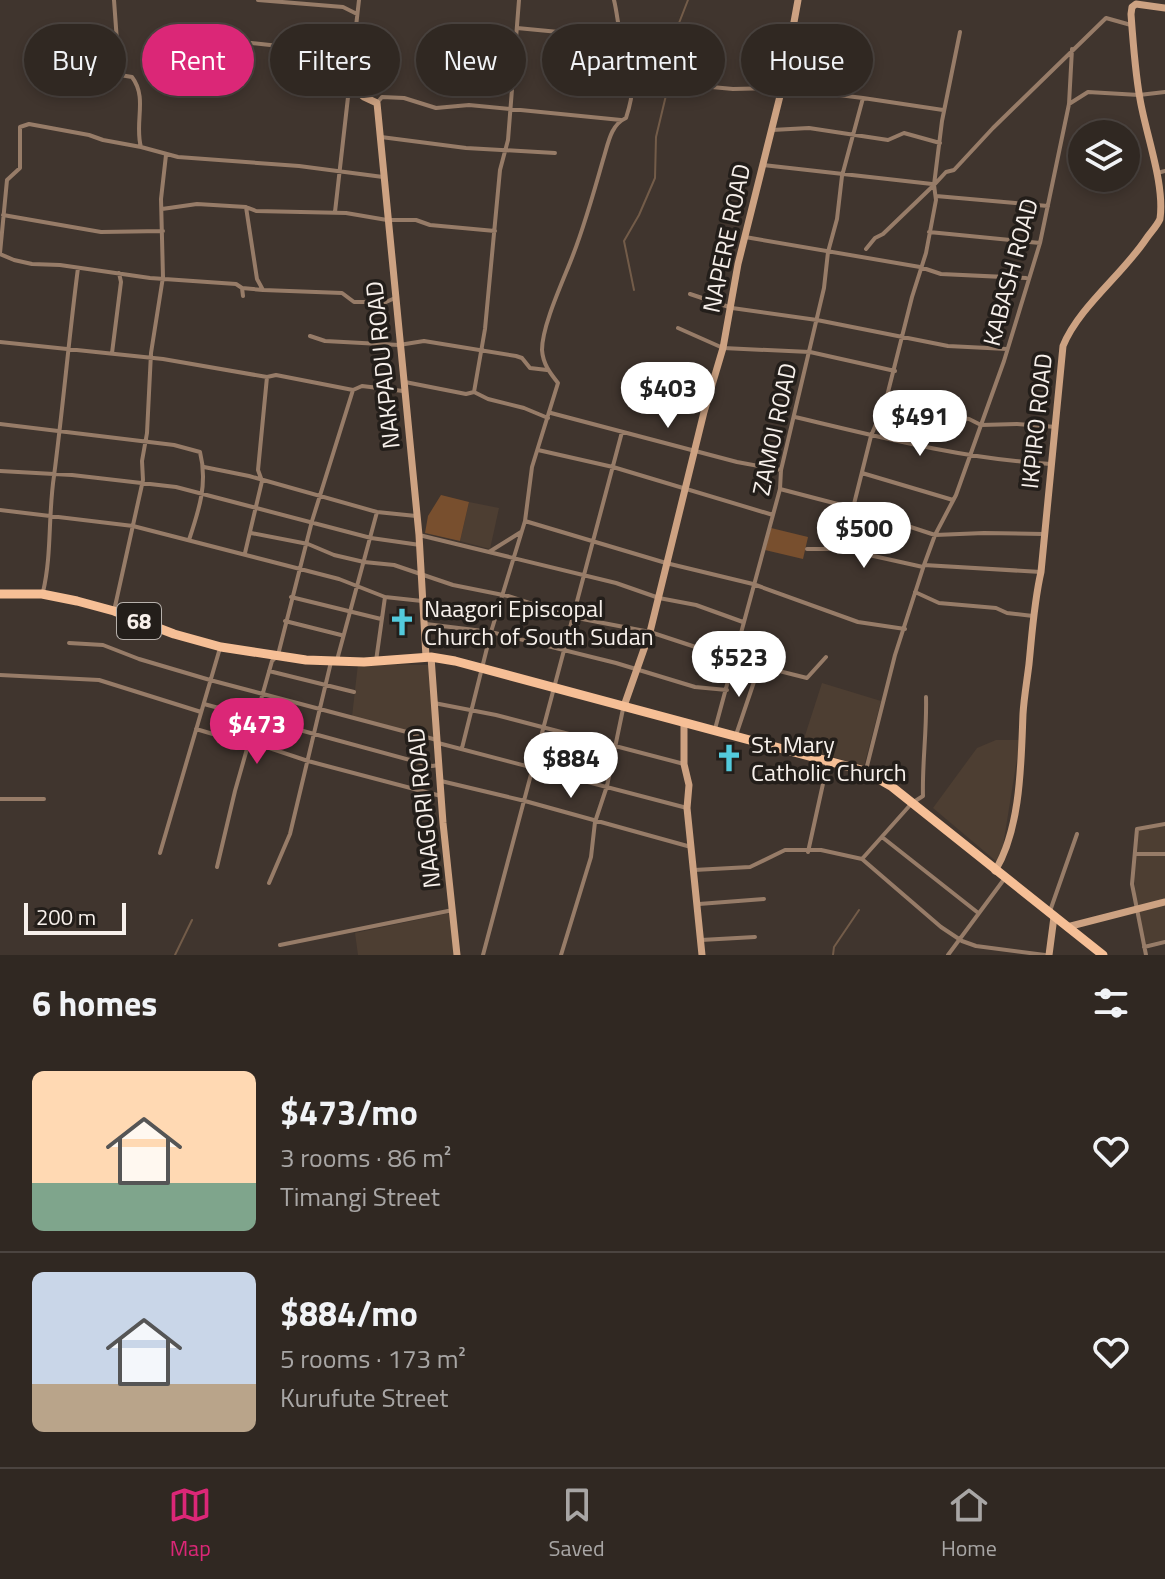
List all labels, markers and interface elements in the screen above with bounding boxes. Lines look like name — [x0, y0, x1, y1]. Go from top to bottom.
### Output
chip: Buy — [24, 24, 126, 96]
chip: Rent — [142, 24, 254, 96]
chip: Filters — [270, 24, 400, 96]
chip: New — [416, 24, 526, 96]
chip: Apartment — [542, 24, 725, 96]
chip: House — [741, 24, 873, 96]
map controls — [1068, 120, 1140, 192]
button: layers — [1068, 120, 1140, 192]
street label: NAPERE ROAD — [693, 160, 759, 316]
street label: KABASH ROAD — [973, 194, 1047, 350]
street label: NAKPADU ROAD — [355, 279, 409, 451]
street label: IKPIRO ROAD — [1011, 352, 1061, 490]
street label: ZAMOI ROAD — [742, 359, 806, 499]
pin: $403 — [621, 362, 715, 430]
text: $403 — [639, 368, 697, 407]
pin: $491 — [873, 390, 967, 458]
text: $491 — [891, 396, 949, 435]
pin: $500 — [817, 502, 911, 570]
text: $500 — [835, 508, 893, 547]
place label: Naagori Episcopal Church of South Sudan — [424, 590, 654, 654]
road number: 68 — [117, 603, 161, 639]
church icon: Naagori Episcopal Church of South Sudan — [387, 607, 417, 637]
pin: $523 — [692, 631, 786, 699]
text: $523 — [710, 637, 768, 676]
pin: $473 — [210, 698, 304, 766]
text: $473 — [228, 704, 286, 743]
street label: NAAGORI ROAD — [397, 726, 449, 890]
place label: St. Mary Catholic Church — [751, 726, 907, 790]
pin: $884 — [524, 732, 618, 800]
text: $884 — [542, 738, 600, 777]
church icon: St. Mary Catholic Church — [714, 743, 744, 773]
scale bar — [24, 899, 126, 935]
text: 200 m — [36, 900, 96, 934]
text: 6 homes — [32, 977, 157, 1029]
icon: filters — [1089, 981, 1133, 1025]
text: $473/mo — [280, 1086, 418, 1138]
icon: home — [96, 1103, 192, 1199]
icon: heart — [1089, 1129, 1133, 1173]
text: 3 rooms · 86 m² — [280, 1138, 451, 1177]
text: Timangi Street — [280, 1177, 440, 1216]
text: $884/mo — [280, 1287, 418, 1339]
icon: home — [96, 1304, 192, 1400]
icon: heart — [1089, 1330, 1133, 1374]
text: 5 rooms · 173 m² — [280, 1339, 466, 1378]
text: Kurufute Street — [280, 1378, 448, 1417]
tab: Map — [168, 1483, 212, 1565]
tab: Saved — [549, 1483, 605, 1565]
tab: Home — [941, 1483, 997, 1565]

